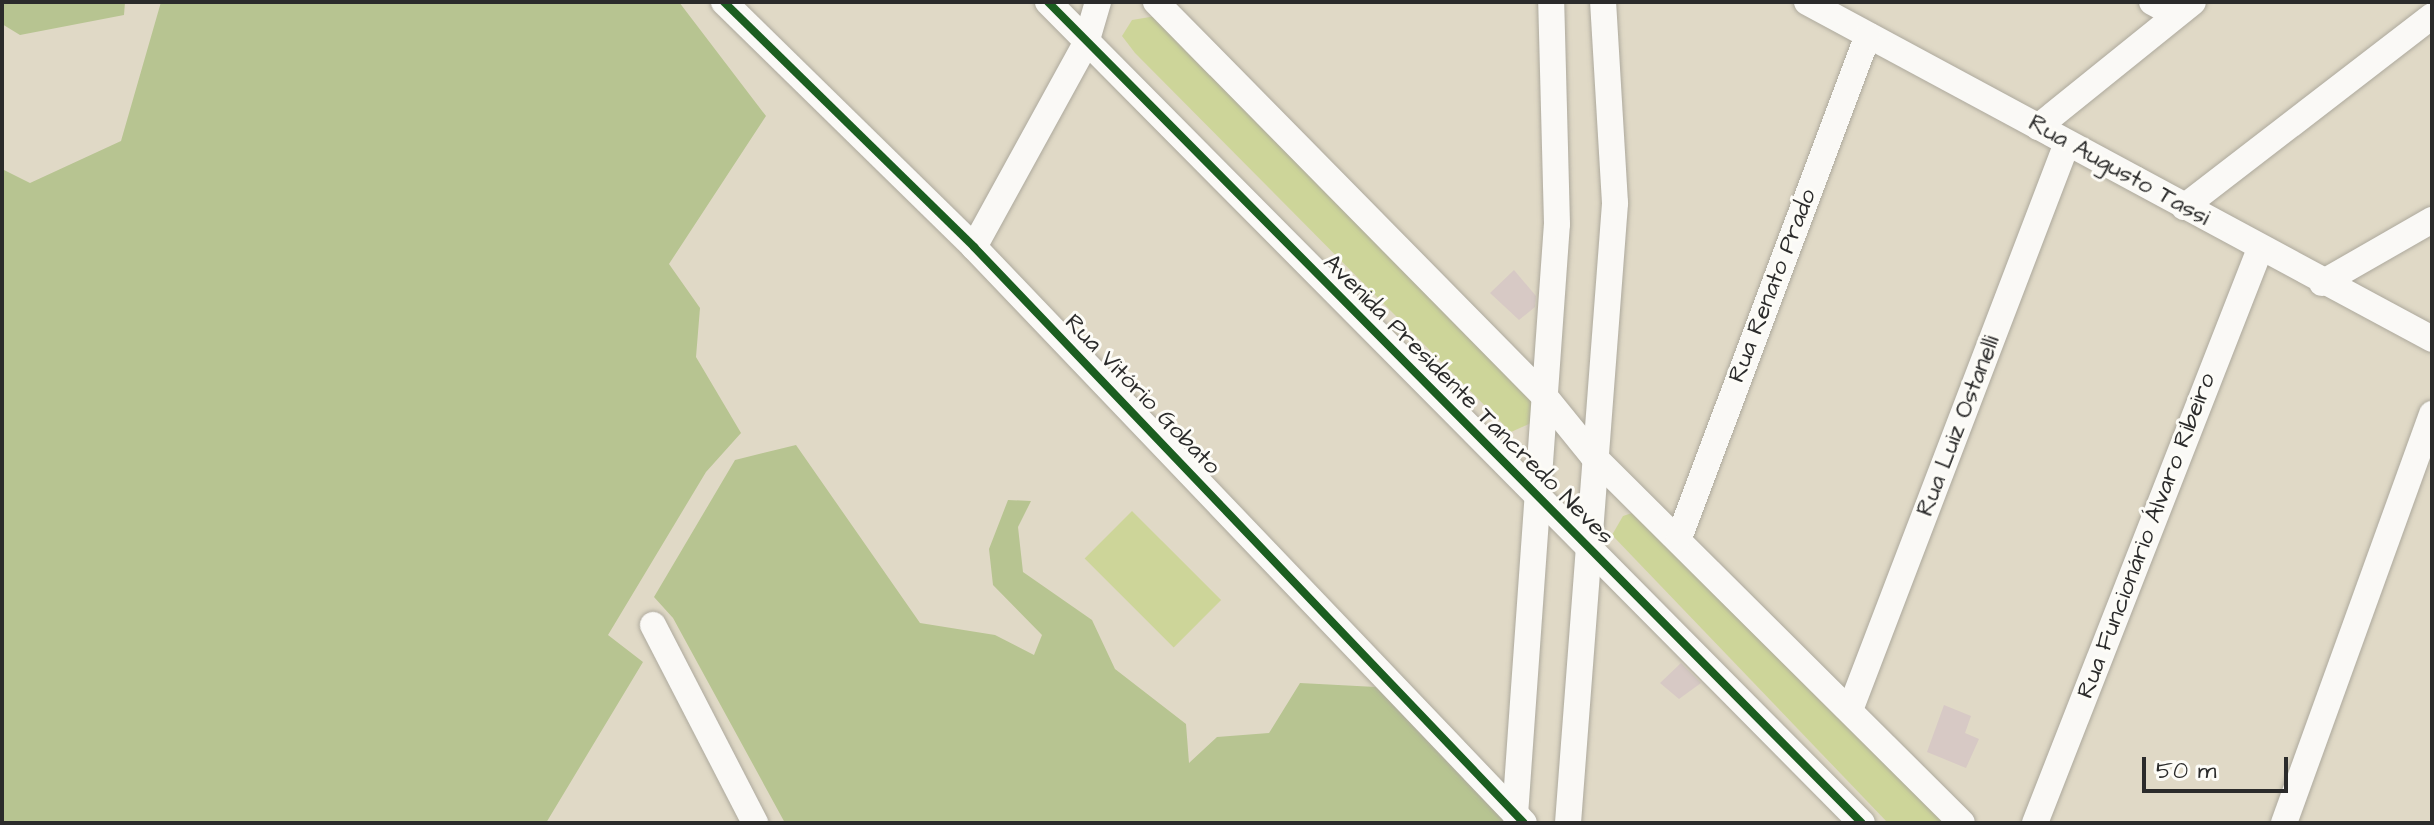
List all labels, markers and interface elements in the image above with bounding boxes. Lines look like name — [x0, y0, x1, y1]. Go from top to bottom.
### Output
street label: Rua Augusto Tassi — [2023, 109, 2215, 233]
street label: Rua Renato Prado — [1723, 185, 1823, 387]
street label: Avenida Presidente Tancredo Neves — [1317, 249, 1619, 551]
street label: Rua Vitório Gobato — [1058, 309, 1226, 481]
street label: Rua Luiz Ostanelli — [1911, 332, 2007, 520]
street label: Rua Funcionário Álvaro Ribeiro — [2072, 369, 2222, 703]
scale bar — [2146, 741, 2292, 791]
text: 50 m — [2156, 754, 2216, 788]

